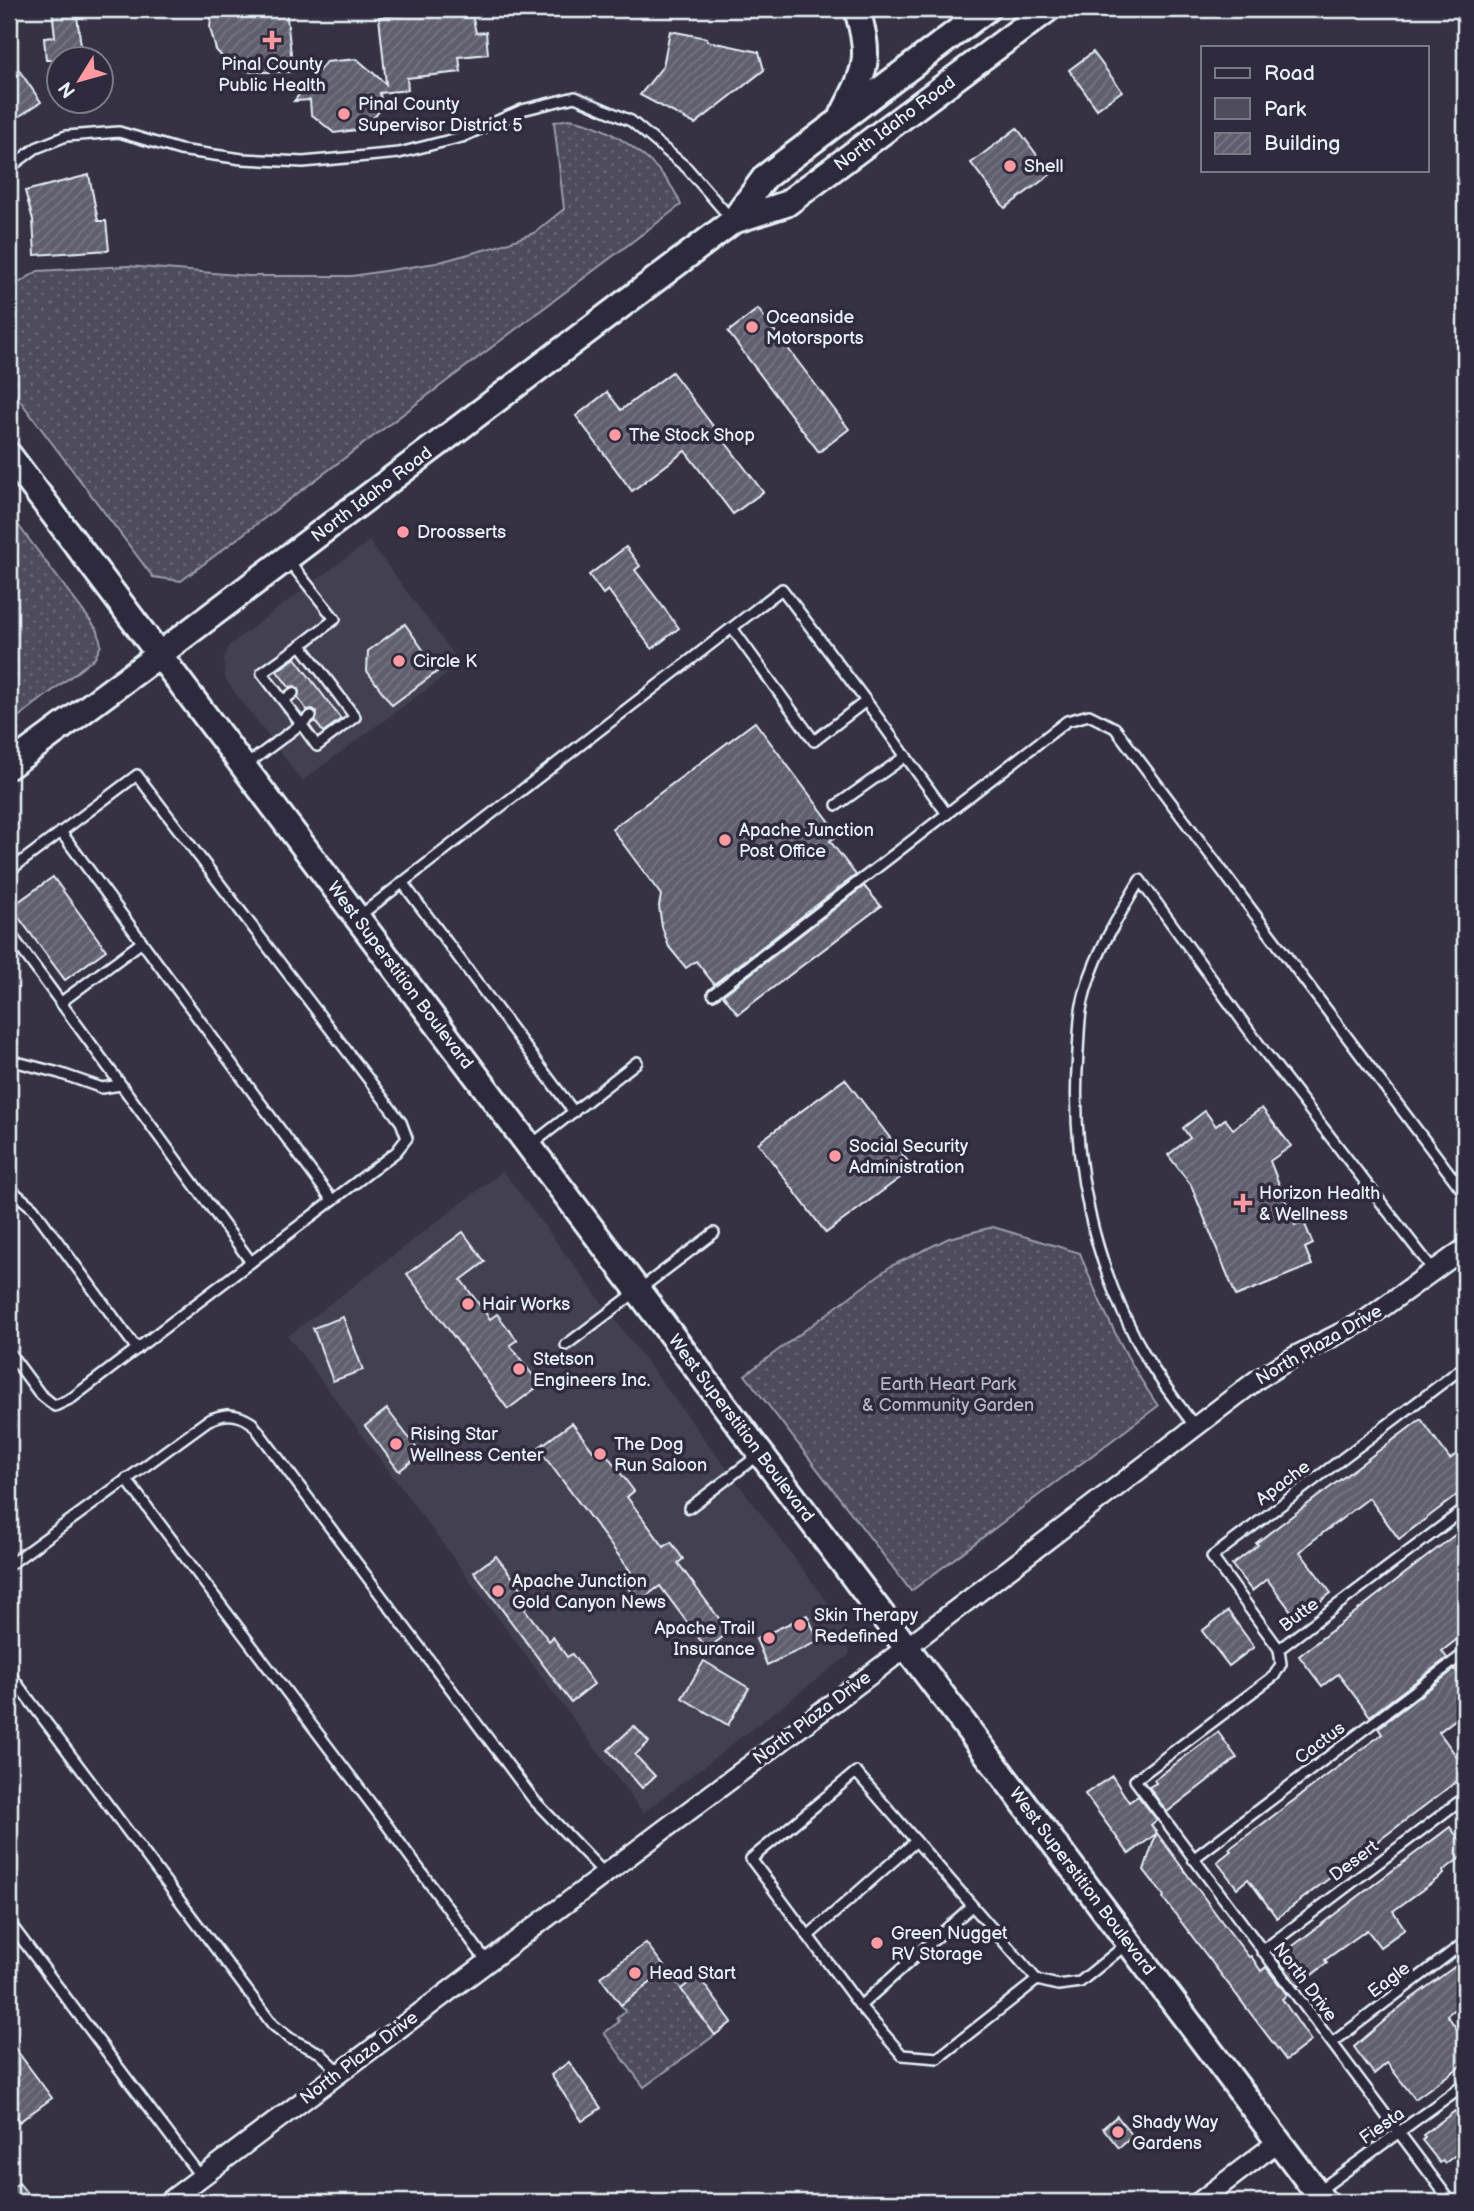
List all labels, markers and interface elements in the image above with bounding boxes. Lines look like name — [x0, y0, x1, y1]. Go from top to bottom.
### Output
marker: Pinal County Public Health — [262, 30, 282, 50]
north arrow — [46, 46, 116, 116]
legend — [1201, 46, 1428, 172]
place label: Pinal County Public Health — [218, 54, 326, 96]
text: Road — [1264, 61, 1315, 86]
street label: North Idaho Road — [830, 71, 959, 175]
text: N — [54, 77, 81, 102]
place label: Pinal County Supervisor District 5 — [358, 94, 523, 136]
text: Park — [1264, 97, 1307, 122]
marker: Pinal County Supervisor District 5 — [336, 106, 352, 122]
text: Building — [1264, 131, 1340, 156]
place label: Shell — [1024, 156, 1064, 177]
marker: Shell — [1002, 158, 1018, 174]
place label: Oceanside Motorsports — [766, 307, 864, 349]
marker: Oceanside Motorsports — [744, 319, 760, 335]
place label: The Stock Shop — [629, 425, 755, 446]
marker: The Stock Shop — [607, 427, 623, 443]
street label: North Idaho Road — [307, 442, 436, 547]
place label: Droosserts — [417, 522, 506, 543]
marker: Droosserts — [395, 524, 411, 540]
place label: Circle K — [413, 651, 477, 672]
marker: Circle K — [391, 653, 407, 669]
place label: Apache Junction Post Office — [739, 820, 874, 862]
marker: Apache Junction Post Office — [717, 832, 733, 848]
street label: West Superstition Boulevard — [323, 877, 478, 1073]
place label: Social Security Administration — [849, 1136, 969, 1178]
marker: Social Security Administration — [827, 1148, 843, 1164]
place label: Horizon Health & Wellness — [1259, 1183, 1380, 1225]
marker: Horizon Health & Wellness — [1233, 1193, 1253, 1213]
place label: Hair Works — [482, 1294, 570, 1315]
marker: Hair Works — [460, 1296, 476, 1312]
street label: North Plaza Drive — [1252, 1300, 1386, 1390]
street label: West Superstition Boulevard — [664, 1330, 819, 1526]
place label: Stetson Engineers Inc. — [533, 1349, 650, 1391]
marker: Stetson Engineers Inc. — [511, 1361, 527, 1377]
park label: Earth Heart Park & Community Garden — [862, 1374, 1034, 1416]
place label: Rising Star Wellness Center — [410, 1424, 544, 1466]
place label: The Dog Run Saloon — [614, 1434, 707, 1476]
marker: Rising Star Wellness Center — [388, 1436, 404, 1452]
marker: The Dog Run Saloon — [592, 1446, 608, 1462]
street label: Apache — [1252, 1456, 1314, 1510]
place label: Apache Junction Gold Canyon News — [512, 1571, 666, 1613]
marker: Apache Junction Gold Canyon News — [490, 1583, 506, 1599]
street label: Butte — [1275, 1593, 1323, 1636]
place label: Skin Therapy Redefined — [814, 1605, 919, 1647]
marker: Skin Therapy Redefined — [792, 1617, 808, 1633]
place label: Apache Trail Insurance — [654, 1618, 755, 1660]
marker: Apache Trail Insurance — [761, 1630, 777, 1646]
street label: North Plaza Drive — [749, 1667, 875, 1769]
street label: Cactus — [1291, 1717, 1349, 1769]
street label: West Superstition Boulevard — [1005, 1783, 1160, 1979]
street label: Desert — [1326, 1836, 1383, 1886]
place label: Green Nugget RV Storage — [891, 1923, 1008, 1965]
marker: Green Nugget RV Storage — [869, 1935, 885, 1951]
street label: North Drive — [1269, 1938, 1342, 2026]
street label: Eagle — [1364, 1957, 1414, 2003]
place label: Head Start — [649, 1963, 737, 1984]
marker: Head Start — [627, 1965, 643, 1981]
street label: North Plaza Drive — [296, 2007, 422, 2109]
street label: Fiesta — [1356, 2103, 1408, 2149]
place label: Shady Way Gardens — [1132, 2112, 1219, 2154]
marker: Shady Way Gardens — [1110, 2124, 1126, 2140]

